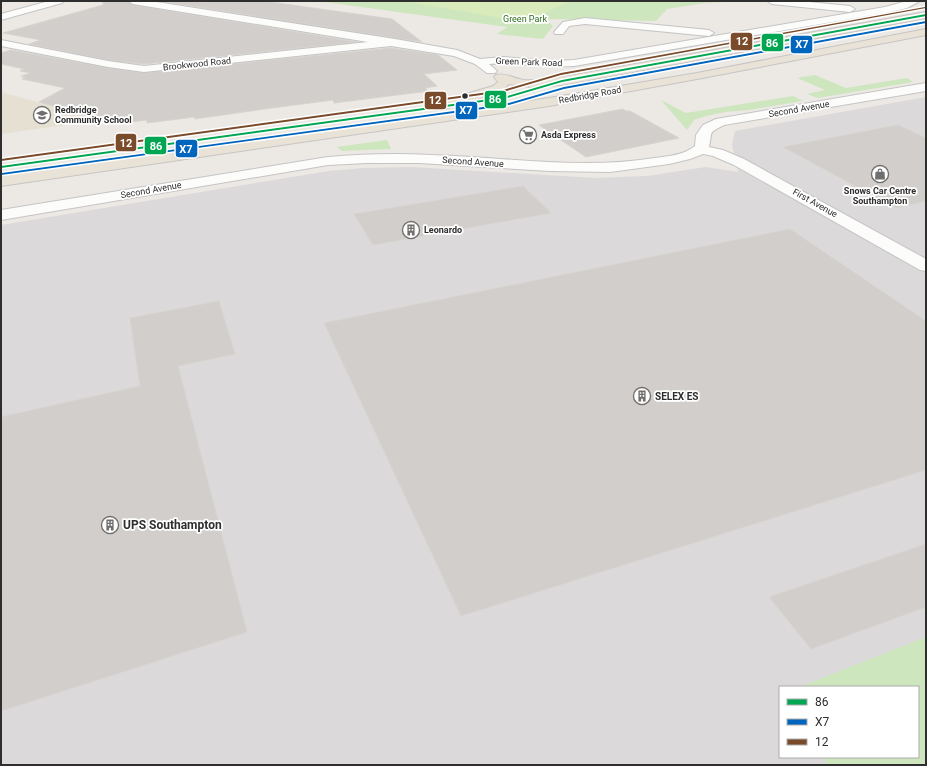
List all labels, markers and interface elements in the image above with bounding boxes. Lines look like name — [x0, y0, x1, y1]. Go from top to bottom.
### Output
park label: Green Park — [503, 14, 547, 24]
line badge: 12 — [730, 32, 753, 51]
line badge: 86 — [761, 33, 784, 52]
text: 12 — [736, 35, 748, 48]
line badge: X7 — [790, 35, 813, 54]
text: 86 — [766, 37, 778, 50]
text: X7 — [795, 38, 809, 51]
street label: Brookwood Road — [162, 55, 232, 73]
street label: Green Park Road — [495, 56, 563, 68]
street label: Redbridge Road — [558, 85, 622, 105]
line badge: 86 — [484, 90, 507, 109]
line badge: 12 — [424, 91, 447, 110]
unlabelled marker — [460, 91, 470, 101]
text: 86 — [489, 93, 501, 106]
text: 12 — [429, 94, 441, 107]
street label: Second Avenue — [768, 99, 830, 119]
line badge: X7 — [455, 101, 478, 120]
text: X7 — [459, 104, 473, 117]
school or university icon: Redbridge Community School — [32, 105, 52, 125]
place label: Redbridge Community School — [55, 105, 132, 125]
supermarket icon: Asda Express — [518, 125, 538, 145]
place label: Asda Express — [541, 130, 596, 140]
line badge: 12 — [115, 133, 137, 152]
line badge: 86 — [144, 136, 167, 155]
text: 12 — [120, 137, 132, 150]
line badge: X7 — [175, 139, 198, 158]
text: 86 — [150, 140, 162, 153]
text: X7 — [179, 143, 193, 156]
street label: Second Avenue — [442, 155, 504, 169]
shop icon: Snows Car Centre Southampton — [870, 164, 890, 184]
street label: Second Avenue — [120, 180, 182, 200]
place label: Snows Car Centre Southampton — [844, 186, 916, 206]
street label: First Avenue — [791, 187, 839, 219]
building icon: Leonardo — [401, 220, 421, 240]
place label: Leonardo — [424, 225, 462, 235]
building icon: SELEX ES — [632, 386, 652, 406]
place label: SELEX ES — [655, 391, 698, 402]
building icon: UPS Southampton — [100, 515, 120, 535]
place label: UPS Southampton — [123, 518, 222, 532]
legend — [779, 686, 919, 758]
text: 86 — [815, 695, 829, 709]
text: X7 — [815, 715, 830, 729]
text: 12 — [815, 735, 829, 749]

